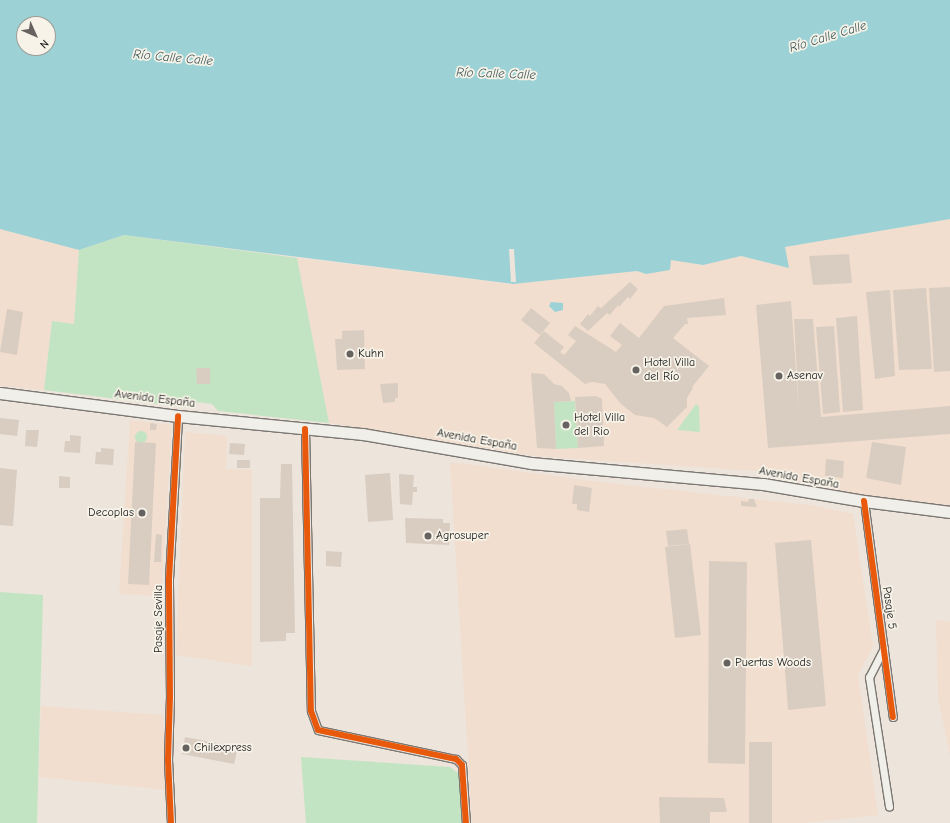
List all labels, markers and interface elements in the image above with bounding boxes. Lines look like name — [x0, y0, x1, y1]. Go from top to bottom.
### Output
north arrow — [16, 16, 56, 56]
water label: Río Calle Calle — [787, 18, 869, 56]
text: N — [37, 37, 51, 51]
water label: Río Calle Calle — [132, 47, 214, 69]
water label: Río Calle Calle — [456, 65, 536, 83]
place label: Kuhn — [358, 347, 384, 361]
marker: Kuhn — [345, 349, 355, 359]
place label: Hotel Villa del Río — [644, 356, 695, 384]
marker: Hotel Villa del Río — [631, 365, 641, 375]
place label: Asenav — [787, 369, 823, 383]
marker: Asenav — [774, 371, 784, 381]
street label: Avenida España — [114, 387, 196, 411]
place label: Hotel Villa del Rio — [574, 411, 625, 439]
marker: Hotel Villa del Rio — [561, 420, 571, 430]
street label: Avenida España — [436, 426, 518, 454]
street label: Avenida España — [758, 464, 840, 492]
place label: Decoplas — [88, 506, 134, 520]
marker: Decoplas — [137, 508, 147, 518]
place label: Agrosuper — [436, 529, 488, 543]
marker: Agrosuper — [423, 531, 433, 541]
street label: Pasaje Sevilla — [152, 585, 166, 653]
street label: Pasaje 5 — [879, 586, 899, 630]
place label: Puertas Woods — [735, 656, 811, 670]
marker: Puertas Woods — [722, 658, 732, 668]
place label: Chilexpress — [194, 741, 252, 755]
marker: Chilexpress — [181, 743, 191, 753]

